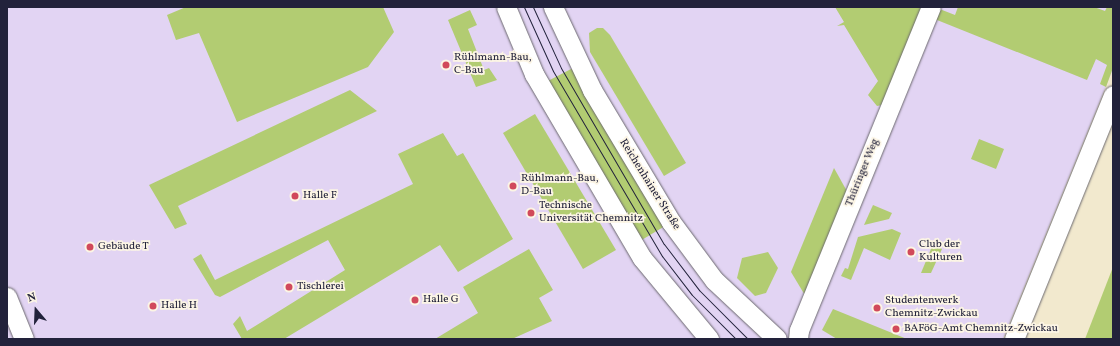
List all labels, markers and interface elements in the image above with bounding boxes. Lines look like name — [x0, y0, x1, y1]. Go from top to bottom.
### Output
place label: Rühlmann-Bau, C-Bau — [454, 52, 532, 78]
marker: Rühlmann-Bau, C-Bau — [441, 60, 451, 70]
street label: Reichenhainer Straße — [616, 137, 682, 233]
street label: Thüringer Weg — [843, 137, 883, 209]
place label: Rühlmann-Bau, D-Bau — [521, 173, 599, 199]
marker: Rühlmann-Bau, D-Bau — [508, 181, 518, 191]
place label: Halle F — [303, 189, 337, 203]
marker: Halle F — [290, 191, 300, 201]
place label: Technische Universität Chemnitz — [539, 200, 643, 226]
marker: Technische Universität Chemnitz — [526, 208, 536, 218]
place label: Club der Kulturen — [919, 239, 962, 265]
place label: Gebäude T — [98, 240, 149, 254]
marker: Gebäude T — [85, 242, 95, 252]
marker: Club der Kulturen — [906, 247, 916, 257]
place label: Tischlerei — [297, 280, 344, 294]
marker: Tischlerei — [284, 282, 294, 292]
north arrow — [16, 290, 56, 330]
text: N — [26, 290, 38, 307]
place label: Halle G — [423, 293, 459, 307]
marker: Halle G — [410, 295, 420, 305]
place label: Studentenwerk Chemnitz-Zwickau — [885, 295, 978, 321]
place label: Halle H — [161, 299, 197, 313]
marker: Halle H — [148, 301, 158, 311]
marker: Studentenwerk Chemnitz-Zwickau — [872, 303, 882, 313]
place label: BAFöG-Amt Chemnitz-Zwickau — [904, 322, 1058, 336]
marker: BAFöG-Amt Chemnitz-Zwickau — [891, 324, 901, 334]

